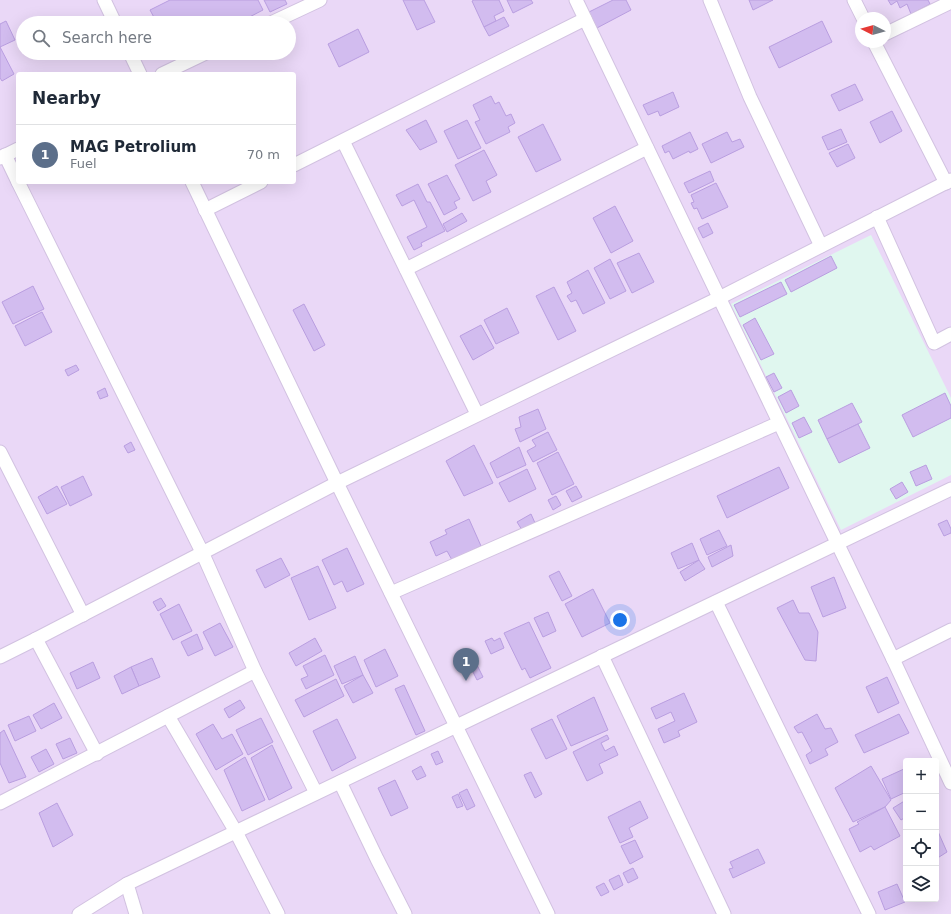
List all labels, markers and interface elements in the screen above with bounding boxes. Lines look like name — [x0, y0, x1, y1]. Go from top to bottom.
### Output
north arrow — [855, 12, 891, 48]
search box — [16, 16, 296, 60]
icon: search — [30, 27, 52, 49]
text: Search here — [62, 29, 152, 47]
text: Nearby — [32, 88, 101, 108]
text: MAG Petrolium — [70, 138, 197, 156]
text: 1 — [40, 147, 50, 162]
text: 70 m — [247, 147, 280, 162]
text: Fuel — [70, 156, 97, 171]
your location — [610, 610, 630, 630]
pin: 1 — [453, 648, 479, 681]
map controls — [903, 758, 939, 902]
button: + — [903, 758, 939, 794]
button: − — [903, 794, 939, 830]
button: locate — [903, 830, 939, 866]
button: layers — [903, 866, 939, 902]

